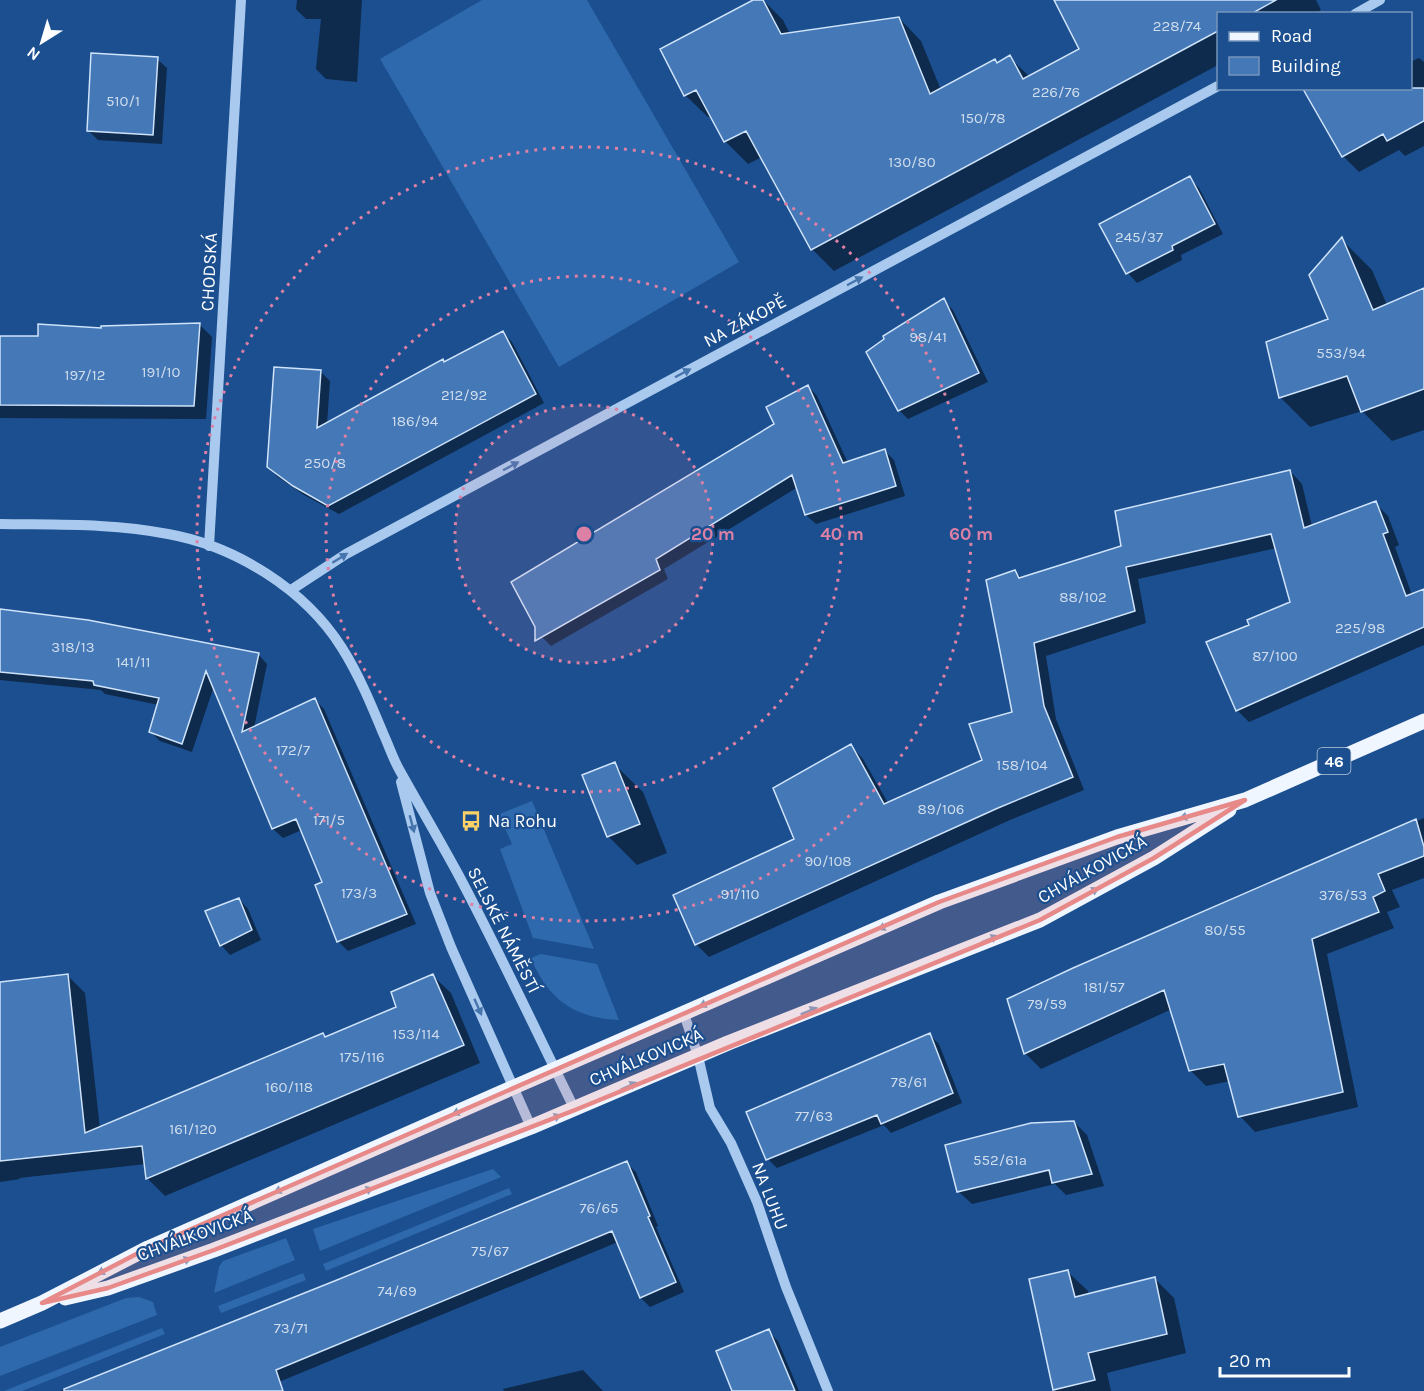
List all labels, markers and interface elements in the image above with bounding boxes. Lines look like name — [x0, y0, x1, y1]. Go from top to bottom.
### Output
north arrow — [12, 12, 72, 72]
legend — [1217, 12, 1412, 90]
house number: 228/74 — [1153, 17, 1202, 35]
text: Road — [1271, 25, 1312, 47]
text: N — [23, 43, 44, 65]
text: Building — [1271, 55, 1341, 77]
house number: 226/76 — [1032, 83, 1080, 101]
house number: 510/1 — [106, 92, 140, 110]
house number: 150/78 — [960, 109, 1006, 127]
house number: 130/80 — [888, 153, 936, 171]
house number: 245/37 — [1115, 228, 1163, 246]
street label: CHODSKÁ — [195, 232, 222, 312]
one-way arrow — [847, 276, 864, 286]
street label: NA ZÁKOPĚ — [699, 289, 790, 352]
house number: 98/41 — [909, 328, 947, 346]
house number: 553/94 — [1316, 344, 1366, 362]
house number: 191/10 — [142, 363, 181, 381]
house number: 197/12 — [65, 366, 105, 384]
one-way arrow — [675, 368, 692, 378]
house number: 212/92 — [441, 386, 487, 404]
house number: 186/94 — [392, 412, 439, 430]
house number: 250/8 — [304, 454, 346, 472]
one-way arrow — [503, 461, 520, 470]
text: 20 m — [691, 523, 735, 545]
text: 40 m — [820, 523, 864, 545]
text: 60 m — [949, 523, 993, 545]
centre of rings — [574, 524, 594, 544]
one-way arrow — [332, 553, 348, 564]
house number: 88/102 — [1059, 588, 1107, 606]
house number: 225/98 — [1335, 619, 1385, 637]
house number: 318/13 — [51, 638, 95, 656]
house number: 87/100 — [1252, 647, 1298, 665]
house number: 141/11 — [116, 653, 150, 671]
house number: 172/7 — [276, 741, 310, 759]
road number: 46 — [1318, 748, 1350, 774]
house number: 158/104 — [996, 756, 1048, 774]
house number: 89/106 — [918, 800, 964, 818]
bus stop icon: Na Rohu — [459, 809, 483, 833]
place label: Na Rohu — [488, 810, 557, 832]
house number: 171/5 — [313, 811, 345, 829]
one-way arrow — [1179, 812, 1197, 821]
one-way arrow — [408, 815, 418, 833]
street label: CHVÁLKOVICKÁ — [1033, 829, 1150, 908]
house number: 90/108 — [804, 852, 852, 870]
street label: SELSKÉ NÁMĚSTÍ — [463, 863, 547, 998]
house number: 173/3 — [341, 884, 377, 902]
house number: 91/110 — [721, 885, 760, 903]
house number: 376/53 — [1319, 886, 1367, 904]
one-way arrow — [1083, 887, 1100, 897]
one-way arrow — [877, 921, 894, 930]
house number: 80/55 — [1204, 921, 1246, 939]
one-way arrow — [981, 934, 999, 943]
house number: 181/57 — [1083, 978, 1125, 996]
house number: 79/59 — [1027, 995, 1067, 1013]
one-way arrow — [473, 999, 482, 1016]
one-way arrow — [698, 999, 715, 1008]
one-way arrow — [800, 1006, 818, 1015]
street label: CHVÁLKOVICKÁ — [585, 1022, 706, 1091]
house number: 153/114 — [392, 1025, 440, 1043]
house number: 175/116 — [339, 1048, 385, 1066]
house number: 78/61 — [891, 1073, 927, 1091]
house number: 160/118 — [265, 1078, 313, 1096]
one-way arrow — [620, 1081, 637, 1090]
one-way arrow — [452, 1106, 469, 1115]
house number: 77/63 — [795, 1107, 833, 1125]
one-way arrow — [544, 1113, 562, 1122]
house number: 161/120 — [169, 1120, 217, 1138]
house number: 552/61a — [973, 1151, 1027, 1169]
street label: NA LUHU — [747, 1159, 793, 1233]
one-way arrow — [272, 1184, 290, 1194]
one-way arrow — [356, 1186, 374, 1196]
house number: 76/65 — [579, 1199, 619, 1217]
street label: CHVÁLKOVICKÁ — [134, 1203, 256, 1266]
house number: 75/67 — [471, 1242, 509, 1260]
one-way arrow — [174, 1256, 192, 1266]
one-way arrow — [96, 1265, 113, 1275]
house number: 74/69 — [377, 1282, 417, 1300]
house number: 73/71 — [274, 1319, 308, 1337]
scale bar — [1220, 1340, 1349, 1378]
text: 20 m — [1229, 1350, 1271, 1372]

